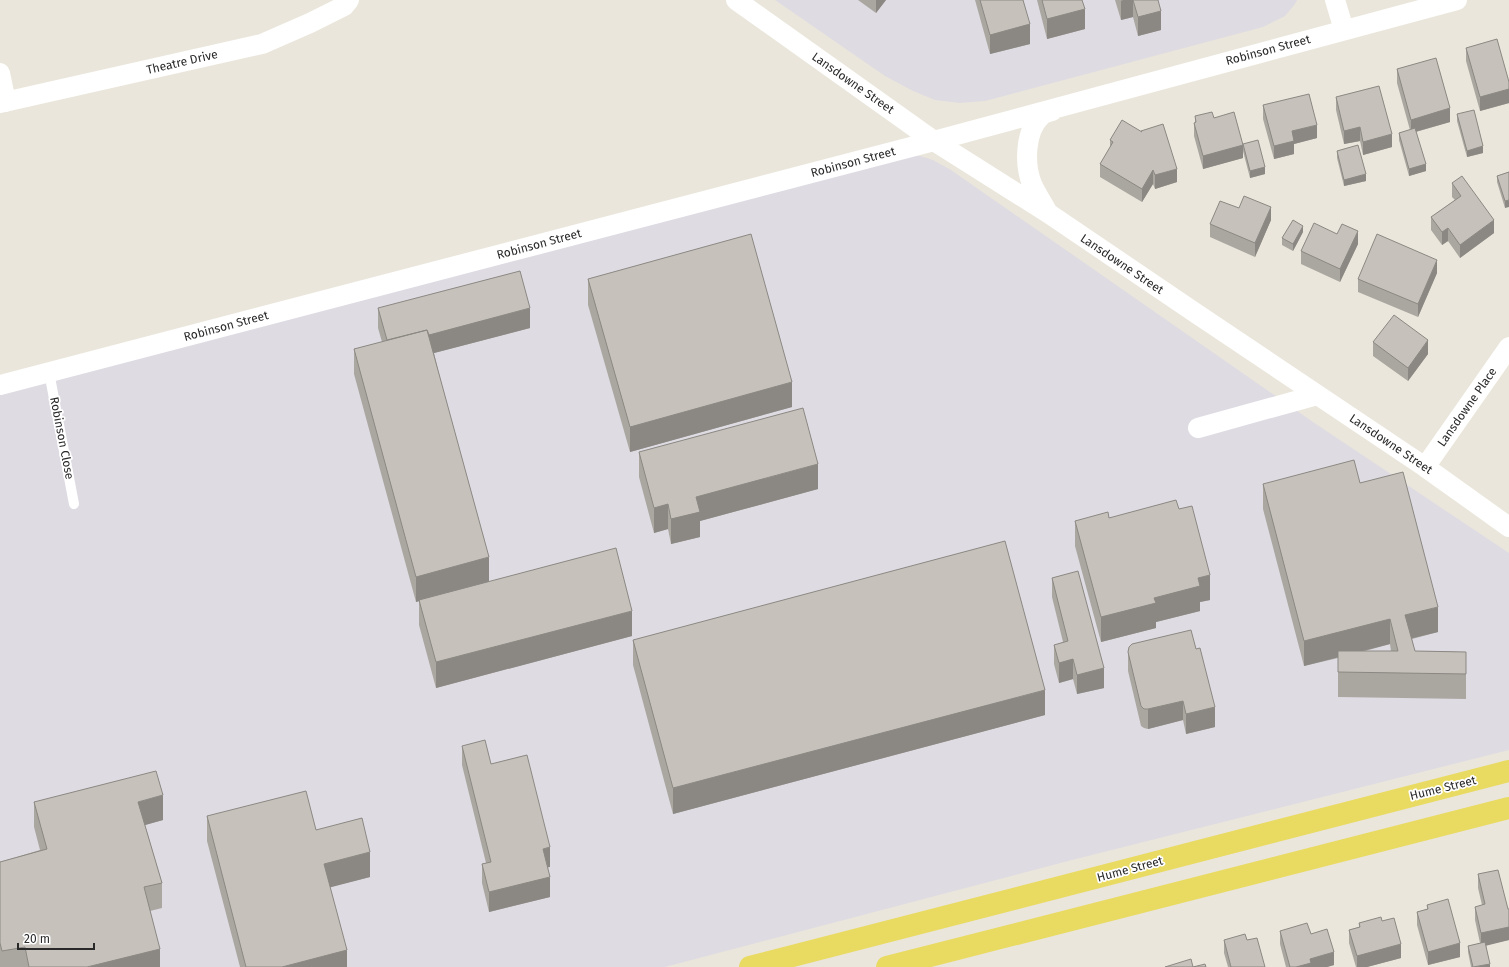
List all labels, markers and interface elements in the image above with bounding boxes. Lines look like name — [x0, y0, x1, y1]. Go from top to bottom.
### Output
street label: Robinson Street — [1224, 32, 1312, 68]
street label: Theatre Drive — [145, 47, 219, 77]
street label: Lansdowne Street — [809, 49, 897, 117]
street label: Robinson Street — [809, 144, 897, 180]
street label: Robinson Street — [495, 226, 583, 262]
street label: Lansdowne Street — [1078, 231, 1167, 297]
street label: Robinson Street — [182, 308, 270, 344]
street label: Lansdowne Place — [1434, 365, 1500, 449]
street label: Robinson Close — [47, 396, 77, 480]
street label: Lansdowne Street — [1347, 411, 1436, 477]
street label: Hume Street — [1408, 773, 1478, 803]
street label: Hume Street — [1095, 853, 1165, 885]
scale bar — [18, 925, 94, 951]
text: 20 m — [24, 932, 50, 946]

